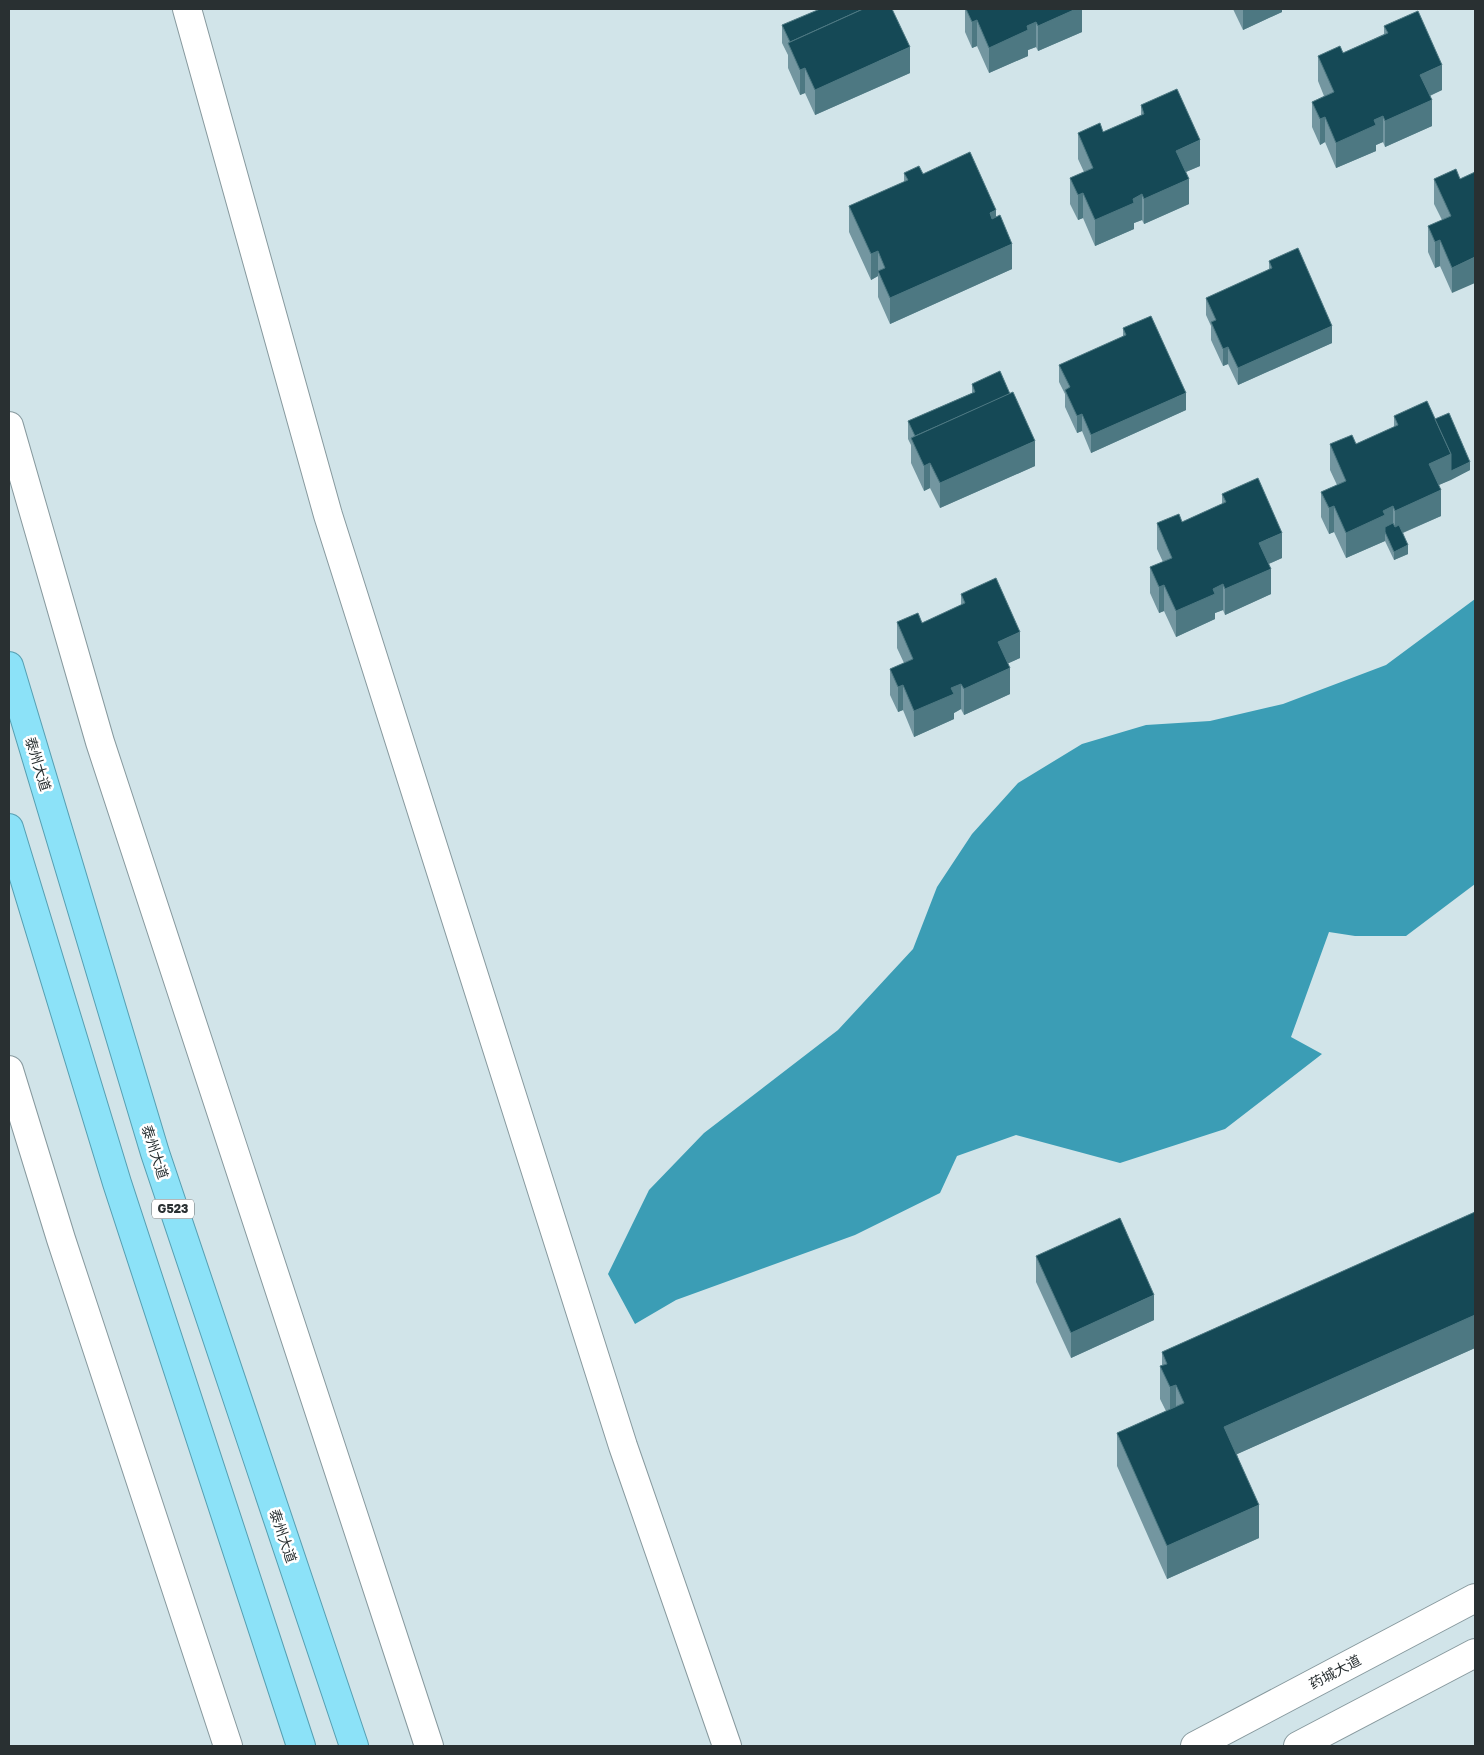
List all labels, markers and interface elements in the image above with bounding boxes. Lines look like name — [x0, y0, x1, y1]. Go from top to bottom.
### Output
street label: 泰州大道 — [22, 735, 55, 793]
street label: 泰州大道 — [139, 1123, 172, 1181]
road number: G523 — [152, 1200, 194, 1218]
street label: 泰州大道 — [266, 1507, 301, 1565]
street label: 药城大道 — [1306, 1651, 1363, 1692]

